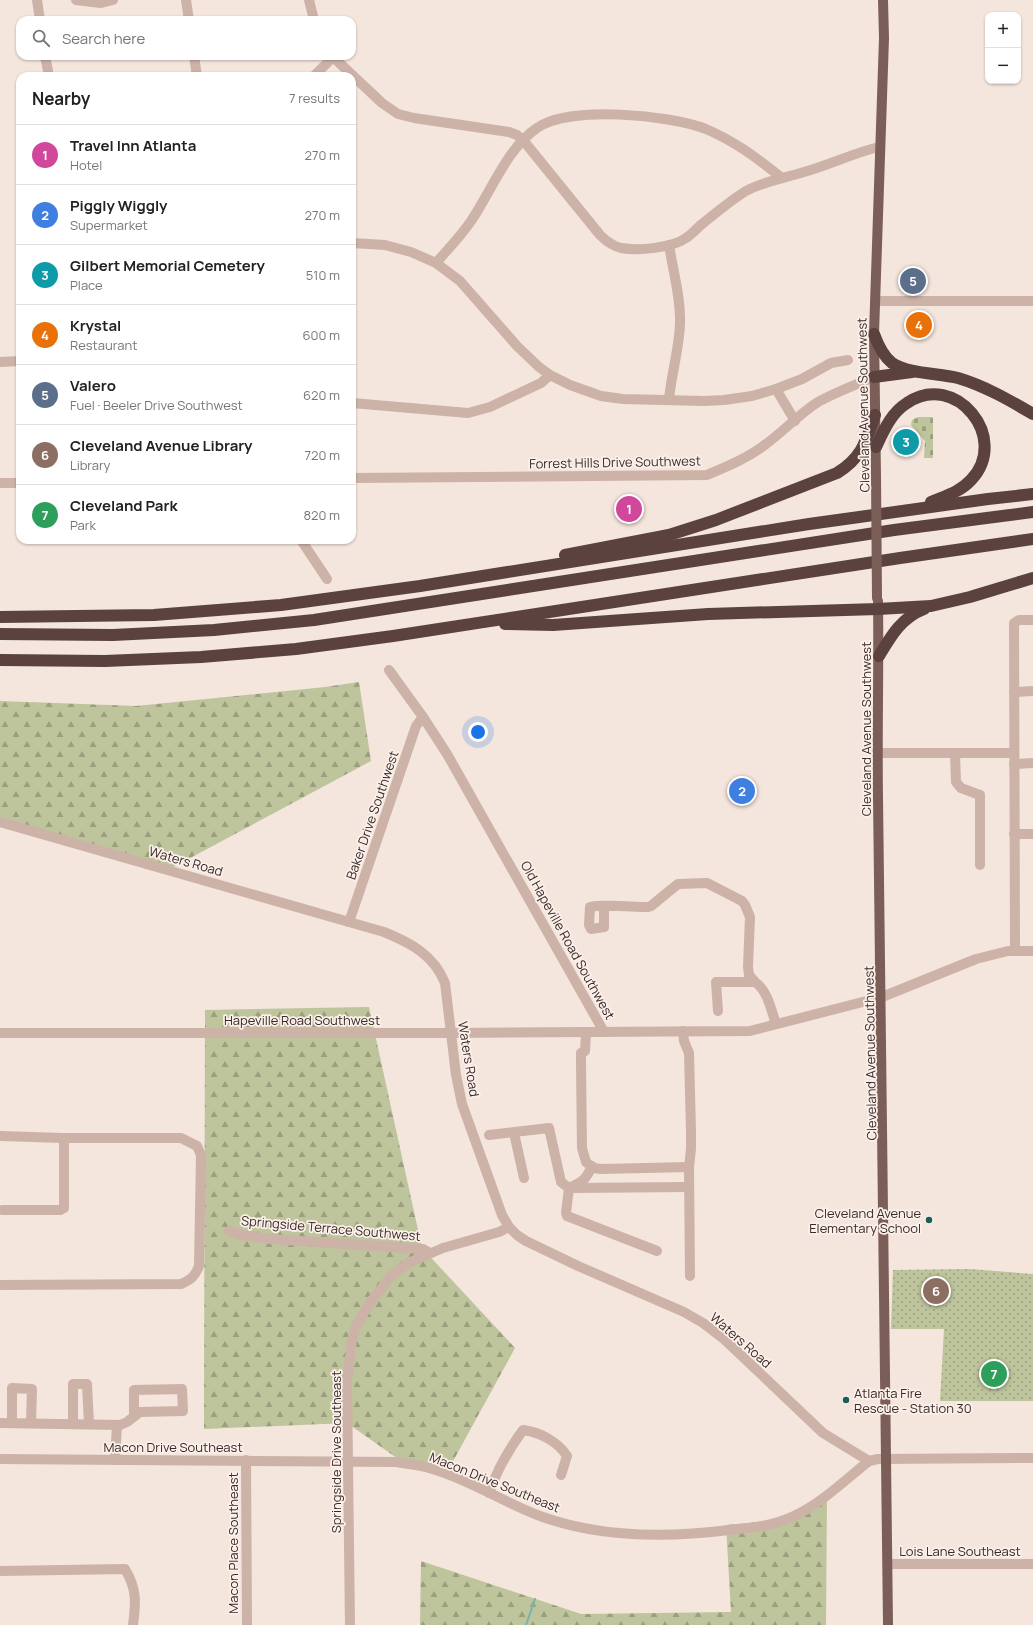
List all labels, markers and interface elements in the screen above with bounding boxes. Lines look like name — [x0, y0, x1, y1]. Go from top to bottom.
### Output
map controls — [985, 12, 1021, 84]
button: + — [985, 12, 1021, 48]
search box — [16, 16, 356, 60]
icon: search — [30, 27, 52, 49]
text: Search here — [62, 28, 145, 49]
button: − — [985, 48, 1021, 84]
text: Nearby — [32, 87, 90, 110]
text: 7 results — [289, 89, 340, 107]
text: Travel Inn Atlanta — [70, 135, 196, 156]
text: 1 — [42, 146, 48, 164]
text: 270 m — [305, 146, 340, 164]
text: Hotel — [70, 156, 102, 174]
text: Piggly Wiggly — [70, 195, 167, 216]
text: 2 — [41, 206, 49, 224]
text: 270 m — [305, 206, 340, 224]
text: Supermarket — [70, 216, 148, 234]
text: Gilbert Memorial Cemetery — [70, 255, 265, 276]
text: 3 — [41, 266, 49, 284]
text: 510 m — [306, 266, 340, 284]
pin: 5 — [900, 266, 926, 296]
text: Place — [70, 276, 103, 294]
pin: 4 — [906, 310, 932, 340]
text: Krystal — [70, 315, 121, 336]
street label: Cleveland Avenue Southwest — [852, 318, 874, 492]
text: 4 — [41, 326, 49, 344]
text: 600 m — [302, 326, 340, 344]
text: Restaurant — [70, 336, 137, 354]
text: Valero — [70, 375, 116, 396]
text: 5 — [41, 386, 49, 404]
text: 620 m — [303, 386, 340, 404]
text: Fuel · Beeler Drive Southwest — [70, 396, 243, 414]
pin: 3 — [893, 427, 919, 457]
text: Cleveland Avenue Library — [70, 435, 252, 456]
text: 6 — [41, 446, 49, 464]
text: 720 m — [305, 446, 340, 464]
street label: Forrest Hills Drive Southwest — [529, 452, 701, 472]
text: Library — [70, 456, 110, 474]
pin: 1 — [616, 494, 642, 524]
text: Cleveland Park — [70, 495, 177, 516]
text: 7 — [42, 506, 48, 524]
text: 820 m — [303, 506, 340, 524]
text: Park — [70, 516, 96, 534]
street label: Cleveland Avenue Southwest — [857, 642, 875, 816]
your location — [468, 722, 488, 742]
street label: Baker Drive Southwest — [341, 748, 403, 882]
pin: 2 — [729, 776, 755, 806]
street label: Waters Road — [147, 842, 225, 880]
street label: Old Hapeville Road Southwest — [517, 857, 619, 1023]
street label: Cleveland Avenue Southwest — [859, 966, 881, 1140]
street label: Hapeville Road Southwest — [224, 1011, 380, 1029]
street label: Waters Road — [454, 1020, 484, 1098]
place label: Cleveland Avenue Elementary School — [809, 1204, 921, 1237]
street label: Springside Terrace Southwest — [240, 1211, 422, 1245]
marker: Cleveland Avenue Elementary School — [924, 1215, 934, 1225]
pin: 6 — [923, 1276, 949, 1306]
street label: Waters Road — [706, 1308, 776, 1372]
pin: 7 — [981, 1359, 1007, 1389]
street label: Springside Drive Southeast — [327, 1371, 345, 1533]
place label: Atlanta Fire Rescue - Station 30 — [854, 1384, 972, 1417]
marker: Atlanta Fire Rescue - Station 30 — [841, 1395, 851, 1405]
street label: Macon Drive Southeast — [103, 1438, 243, 1456]
street label: Macon Drive Southeast — [427, 1448, 563, 1516]
street label: Macon Place Southeast — [224, 1472, 242, 1614]
street label: Lois Lane Southeast — [899, 1542, 1021, 1560]

